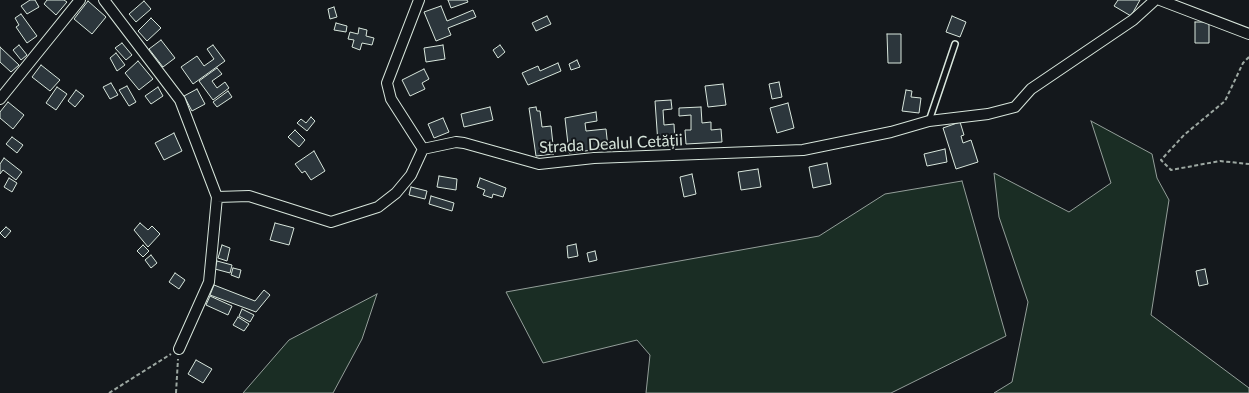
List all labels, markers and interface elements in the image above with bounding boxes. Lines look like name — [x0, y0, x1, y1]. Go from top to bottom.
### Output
street label: Strada Dealul Cetății — [539, 131, 683, 157]

